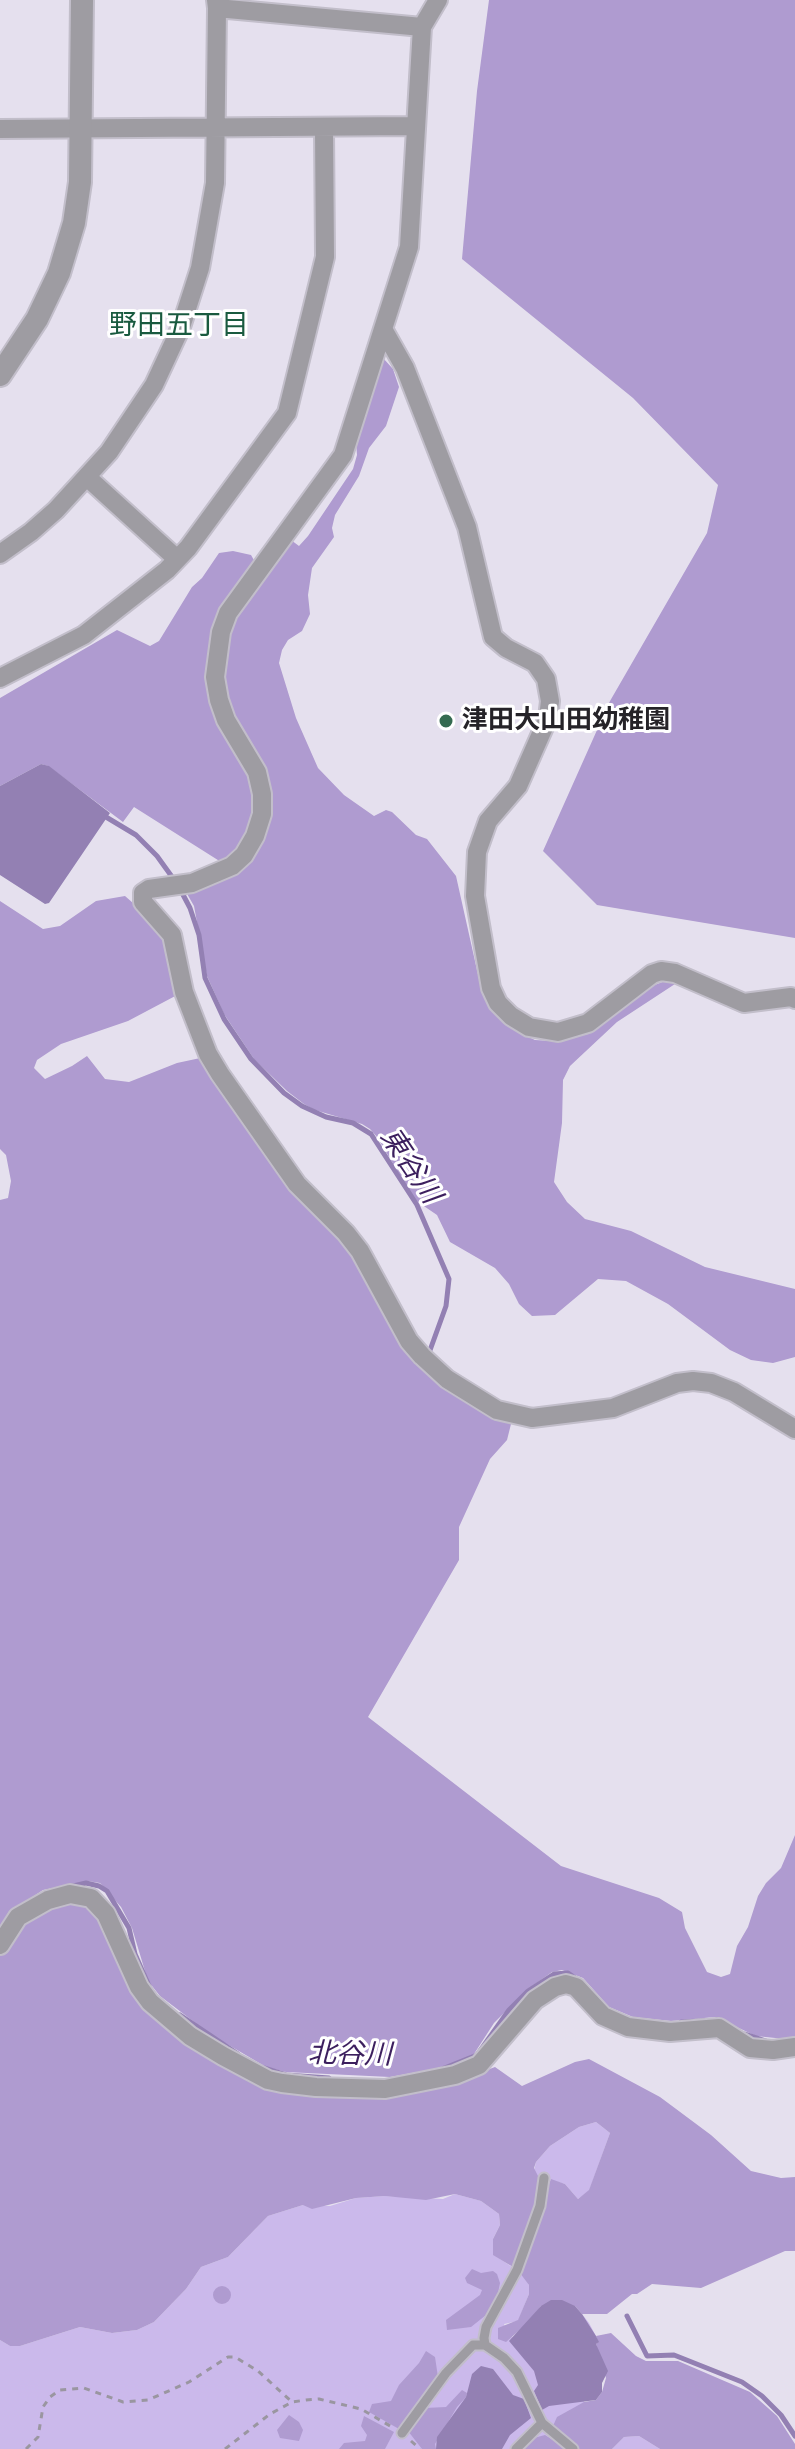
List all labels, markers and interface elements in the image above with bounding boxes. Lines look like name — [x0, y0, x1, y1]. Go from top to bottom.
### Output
district label: 野田五丁目 — [109, 309, 249, 343]
place label: 津田大山田幼稚園 — [462, 705, 670, 737]
marker: 津田大山田幼稚園 — [437, 712, 455, 730]
water label: 東谷川 — [373, 1122, 447, 1210]
water label: 北谷川 — [308, 2037, 392, 2073]

